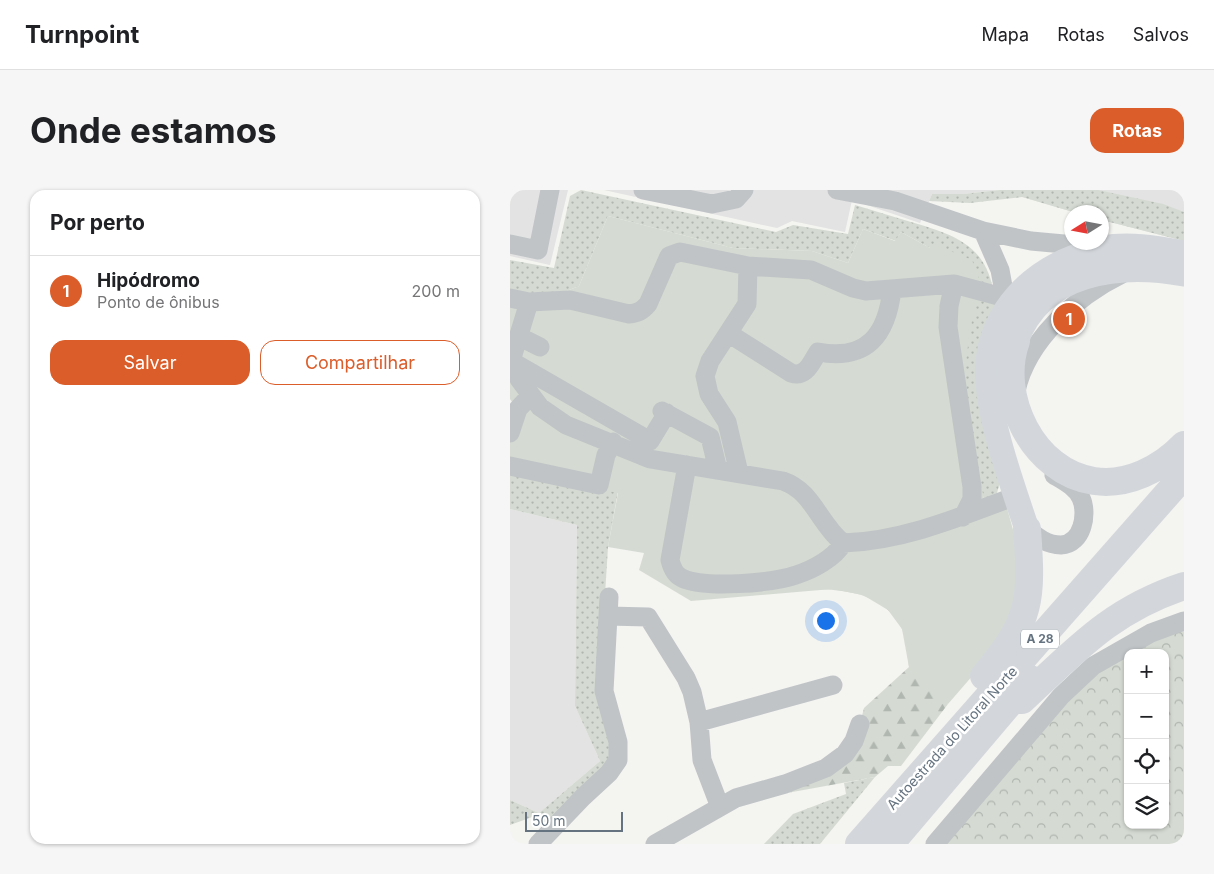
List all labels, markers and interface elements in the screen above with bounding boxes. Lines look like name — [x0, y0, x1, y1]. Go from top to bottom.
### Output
text: Turnpoint — [25, 20, 139, 49]
text: Mapa — [981, 24, 1029, 45]
text: Rotas — [1057, 24, 1105, 45]
text: Salvos — [1133, 24, 1189, 45]
button: Rotas — [1090, 108, 1184, 153]
text: Onde estamos — [30, 109, 277, 151]
north arrow — [1064, 205, 1109, 250]
text: Por perto — [50, 210, 145, 235]
text: Hipódromo — [97, 269, 200, 292]
text: 1 — [63, 281, 69, 301]
text: 200 m — [412, 281, 460, 301]
text: Ponto de ônibus — [97, 292, 220, 312]
pin: 1 — [1053, 300, 1085, 338]
button: Salvar — [50, 340, 250, 385]
button: Compartilhar — [260, 340, 460, 385]
your location — [813, 608, 839, 634]
road number: A 28 — [1021, 629, 1059, 648]
map controls — [1124, 649, 1169, 829]
button: + — [1124, 649, 1169, 694]
street label: Autoestrada do Litoral Norte — [883, 663, 1020, 813]
button: − — [1124, 694, 1169, 739]
button: locate — [1124, 739, 1169, 784]
button: layers — [1124, 784, 1169, 829]
scale bar — [525, 809, 622, 832]
text: 50 m — [532, 812, 566, 829]

